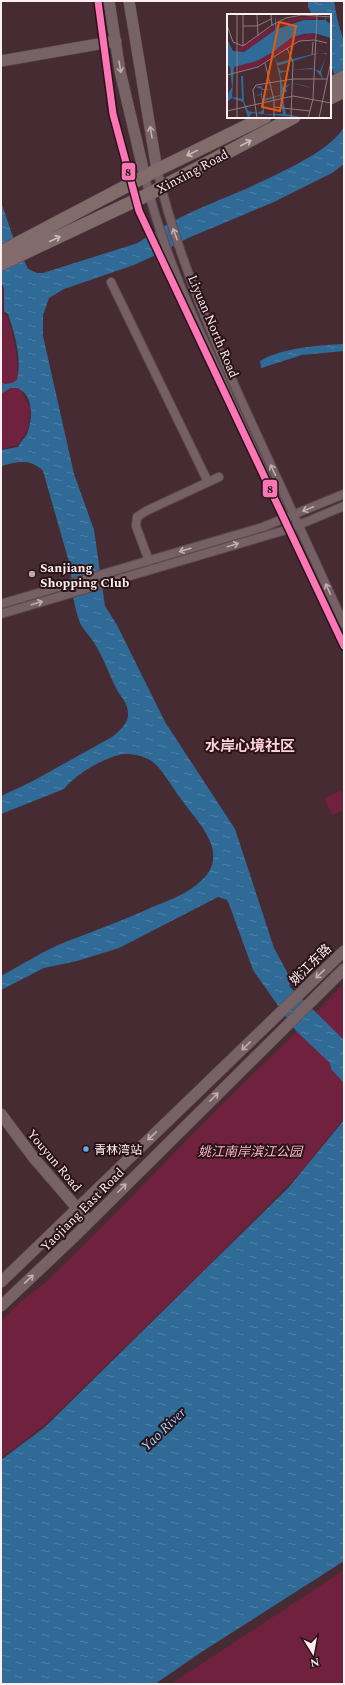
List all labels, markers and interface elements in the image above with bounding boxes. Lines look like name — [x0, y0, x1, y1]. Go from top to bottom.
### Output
inset map — [227, 14, 331, 118]
one-way arrow — [116, 60, 124, 73]
one-way arrow — [147, 126, 155, 139]
one-way arrow — [240, 138, 252, 146]
street label: Xinxing Road — [153, 145, 232, 199]
one-way arrow — [186, 150, 198, 157]
line badge: 8 — [121, 162, 136, 181]
text: 8 — [125, 164, 131, 181]
one-way arrow — [171, 229, 179, 241]
one-way arrow — [48, 235, 60, 242]
street label: Liyuan North Road — [182, 272, 244, 381]
one-way arrow — [269, 465, 276, 477]
line badge: 8 — [262, 479, 278, 498]
text: 8 — [267, 481, 273, 498]
one-way arrow — [302, 505, 314, 513]
one-way arrow — [226, 541, 239, 548]
one-way arrow — [178, 547, 191, 554]
place label: Sanjiang Shopping Club — [40, 558, 130, 593]
marker: Sanjiang Shopping Club — [27, 569, 37, 579]
one-way arrow — [324, 583, 331, 595]
one-way arrow — [30, 599, 43, 606]
district label: 水岸心境社区 — [205, 735, 295, 758]
street label: 姚江东路 — [285, 939, 336, 990]
one-way arrow — [315, 969, 325, 979]
one-way arrow — [241, 1041, 251, 1051]
one-way arrow — [209, 1092, 219, 1101]
street label: Youyun Road — [22, 1125, 86, 1196]
one-way arrow — [147, 1131, 157, 1141]
place label: 青林湾站 — [94, 1141, 142, 1160]
park label: 姚江南岸滨江公园 — [198, 1142, 304, 1162]
marker: 青林湾站 — [81, 1144, 91, 1154]
street label: Yaojiang East Road — [36, 1163, 129, 1256]
one-way arrow — [117, 1184, 127, 1194]
one-way arrow — [24, 1274, 34, 1284]
water label: Yao River — [136, 1402, 191, 1456]
north arrow — [293, 1633, 333, 1673]
text: N — [309, 1653, 321, 1672]

